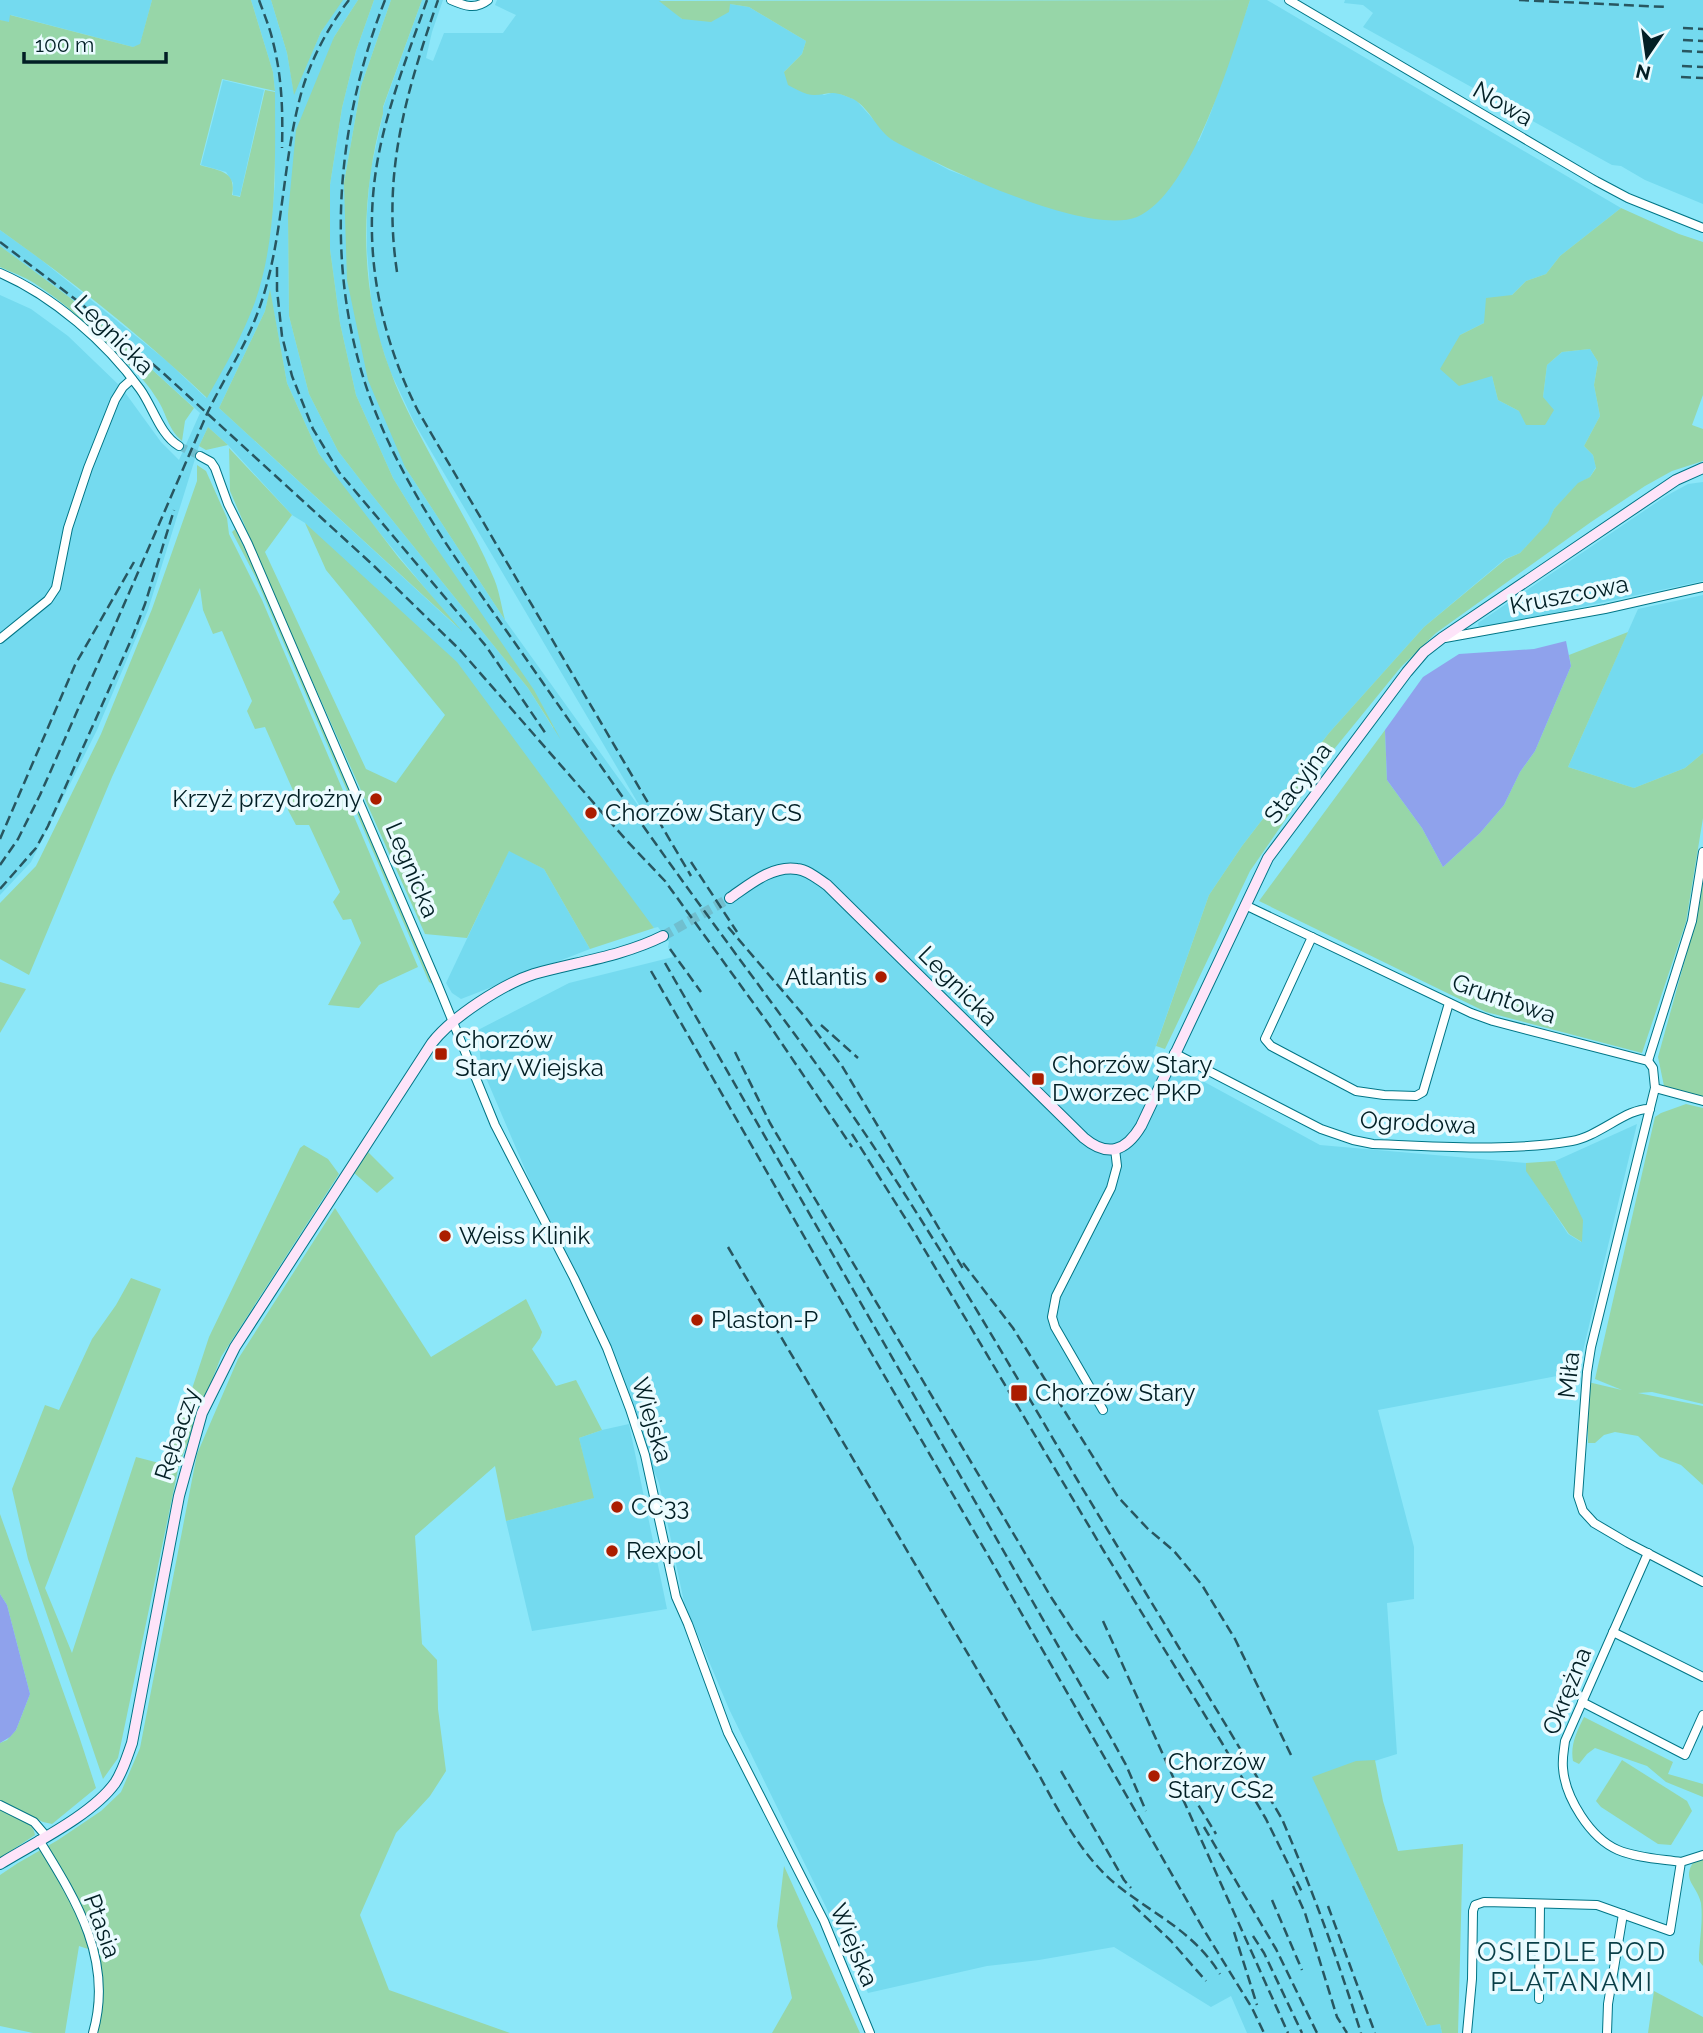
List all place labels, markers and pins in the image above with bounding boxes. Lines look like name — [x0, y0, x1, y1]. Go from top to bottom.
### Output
place label: Krzyż przydrożny — [172, 784, 362, 813]
marker: Krzyż przydrożny — [368, 791, 384, 807]
place label: Chorzów Stary CS — [605, 798, 802, 827]
marker: Chorzów Stary CS — [583, 805, 599, 821]
place label: Atlantis — [785, 962, 867, 991]
marker: Atlantis — [873, 969, 889, 985]
place label: Chorzów Stary Wiejska — [455, 1025, 604, 1082]
marker: Chorzów Stary Wiejska — [433, 1046, 449, 1062]
place label: Chorzów Stary Dworzec PKP — [1052, 1050, 1212, 1107]
marker: Chorzów Stary Dworzec PKP — [1030, 1071, 1046, 1087]
place label: Weiss Klinik — [459, 1221, 591, 1250]
marker: Weiss Klinik — [437, 1228, 453, 1244]
place label: Plaston-P — [711, 1305, 818, 1334]
marker: Plaston-P — [689, 1312, 705, 1328]
place label: Chorzów Stary — [1035, 1378, 1195, 1407]
marker: Chorzów Stary — [1009, 1383, 1029, 1403]
place label: CC33 — [631, 1492, 689, 1521]
marker: CC33 — [609, 1499, 625, 1515]
place label: Rexpol — [626, 1536, 703, 1565]
marker: Rexpol — [604, 1543, 620, 1559]
place label: Chorzów Stary CS2 — [1168, 1747, 1274, 1804]
marker: Chorzów Stary CS2 — [1146, 1768, 1162, 1784]

